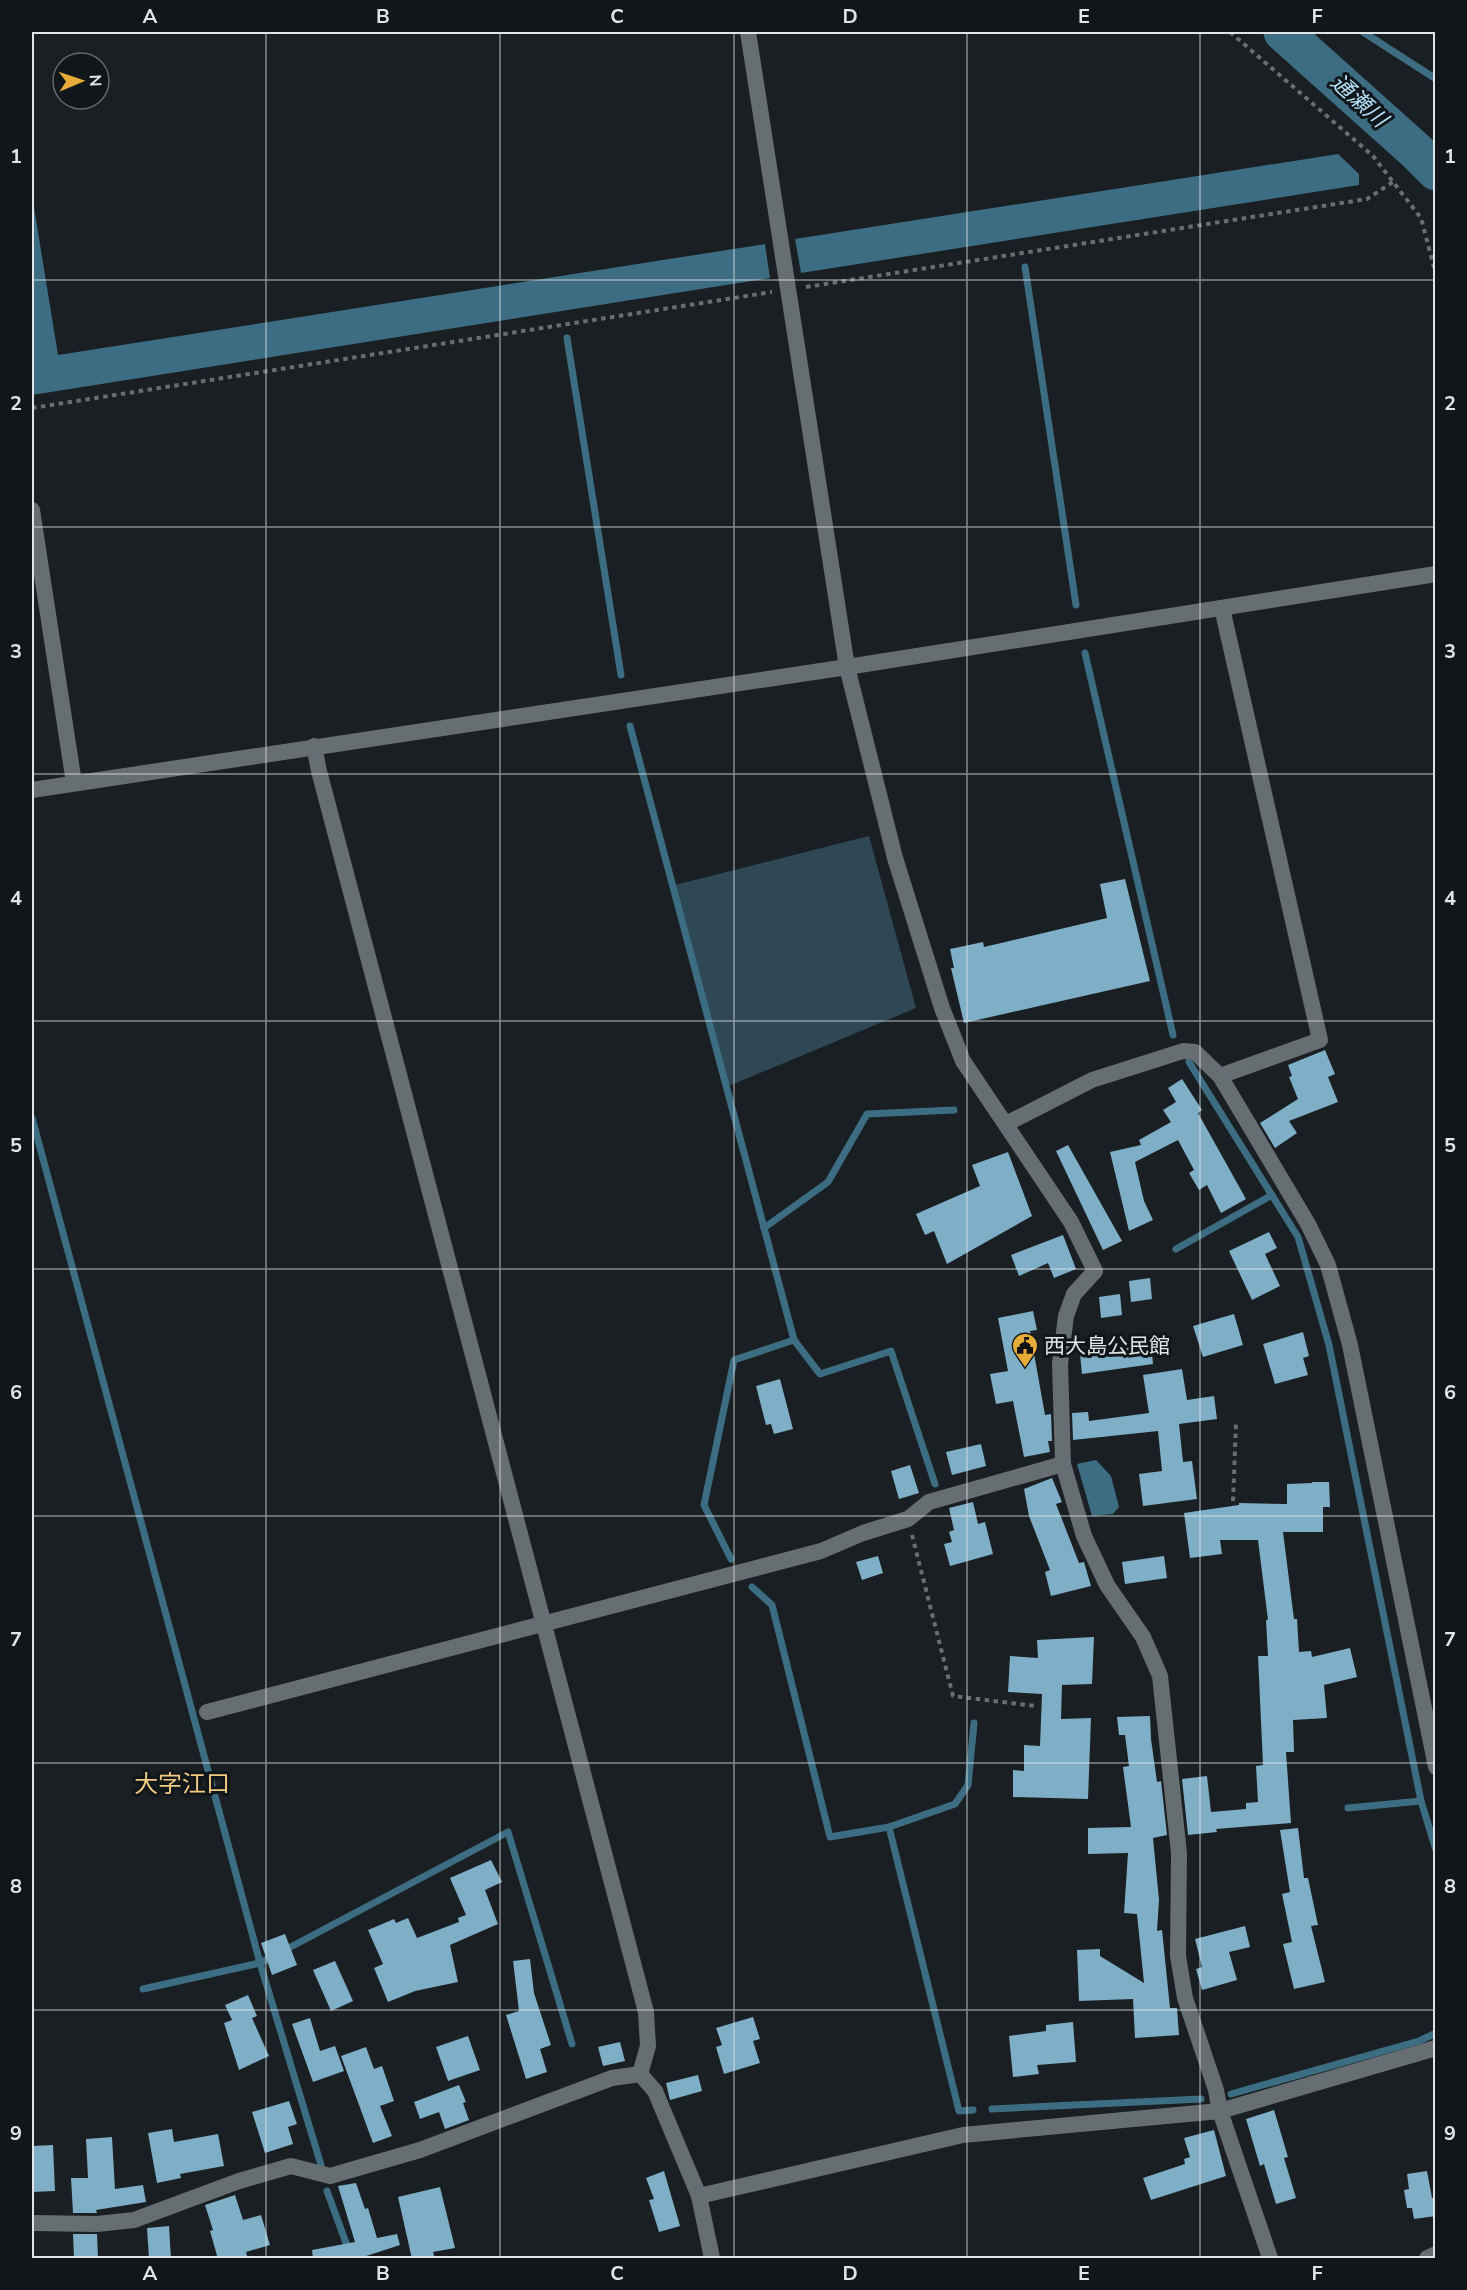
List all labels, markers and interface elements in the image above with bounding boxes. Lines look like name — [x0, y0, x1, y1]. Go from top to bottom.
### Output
text: A — [143, 3, 158, 30]
text: B — [376, 3, 390, 30]
text: C — [610, 3, 624, 30]
text: D — [842, 3, 858, 30]
text: E — [1078, 3, 1090, 30]
text: F — [1311, 3, 1323, 30]
north arrow — [51, 51, 111, 111]
water label: 通瀬川 — [1324, 68, 1395, 136]
text: N — [84, 74, 106, 87]
text: 1 — [10, 143, 22, 170]
text: 1 — [1444, 143, 1456, 170]
text: 2 — [10, 390, 22, 417]
text: 2 — [1444, 390, 1456, 417]
text: 3 — [10, 638, 22, 665]
text: 3 — [1444, 638, 1456, 665]
text: 4 — [10, 885, 22, 912]
text: 4 — [1444, 885, 1456, 912]
text: 5 — [10, 1132, 22, 1159]
text: 5 — [1444, 1132, 1456, 1159]
public building icon: 西大島公民館 — [1010, 1331, 1040, 1369]
place label: 西大島公民館 — [1044, 1332, 1170, 1360]
text: 6 — [10, 1379, 22, 1406]
text: 6 — [1444, 1379, 1456, 1406]
text: 7 — [10, 1626, 22, 1653]
text: 7 — [1444, 1626, 1456, 1653]
district label: 大字江口 — [134, 1768, 230, 1800]
text: 8 — [10, 1873, 22, 1900]
text: 8 — [1444, 1873, 1456, 1900]
text: 9 — [10, 2120, 22, 2147]
text: 9 — [1444, 2120, 1456, 2147]
text: A — [143, 2260, 158, 2287]
text: B — [376, 2260, 390, 2287]
text: C — [610, 2260, 624, 2287]
text: D — [842, 2260, 858, 2287]
text: E — [1078, 2260, 1090, 2287]
text: F — [1311, 2260, 1323, 2287]

